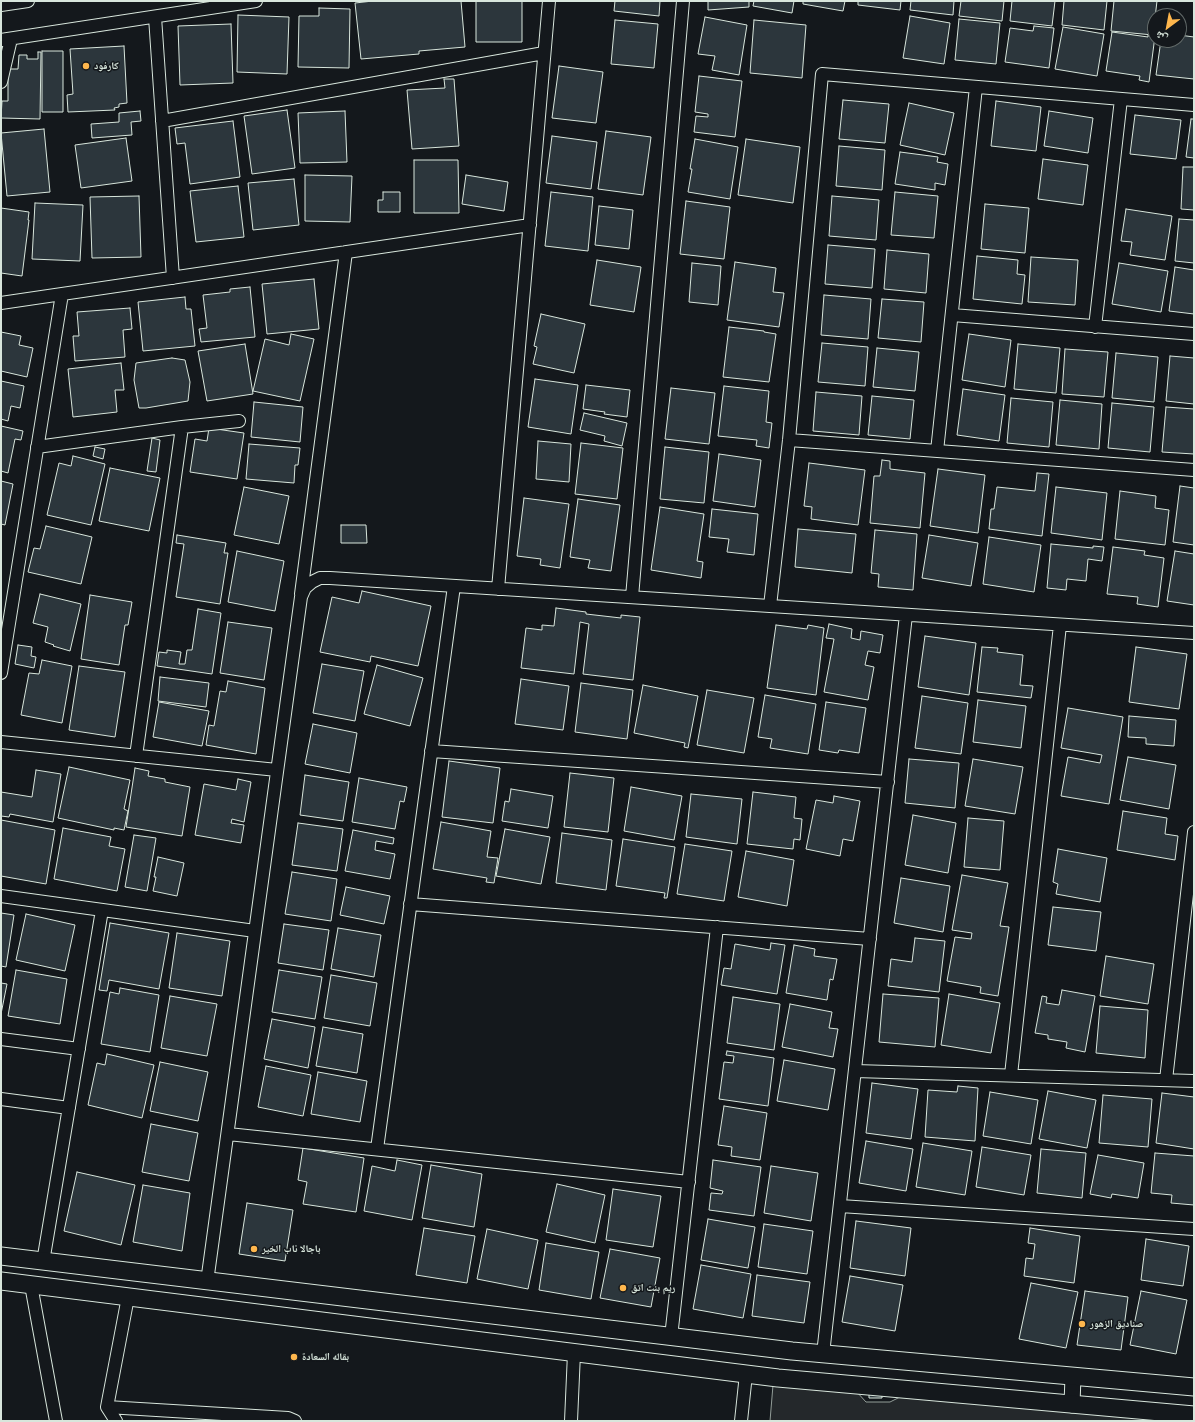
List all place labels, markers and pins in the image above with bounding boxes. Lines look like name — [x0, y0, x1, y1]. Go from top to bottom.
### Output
place label: كارفود — [94, 60, 119, 72]
marker: كارفود — [81, 61, 91, 71]
place label: باجالا ناب الخير — [262, 1243, 320, 1255]
marker: باجالا ناب الخير — [249, 1244, 259, 1254]
place label: ريم بنت اتق — [631, 1282, 675, 1294]
marker: ريم بنت اتق — [618, 1283, 628, 1293]
place label: صناديق الزهور — [1090, 1318, 1143, 1330]
marker: صناديق الزهور — [1077, 1319, 1087, 1329]
place label: بقاله السعادة — [302, 1351, 349, 1363]
marker: بقاله السعادة — [289, 1352, 299, 1362]

